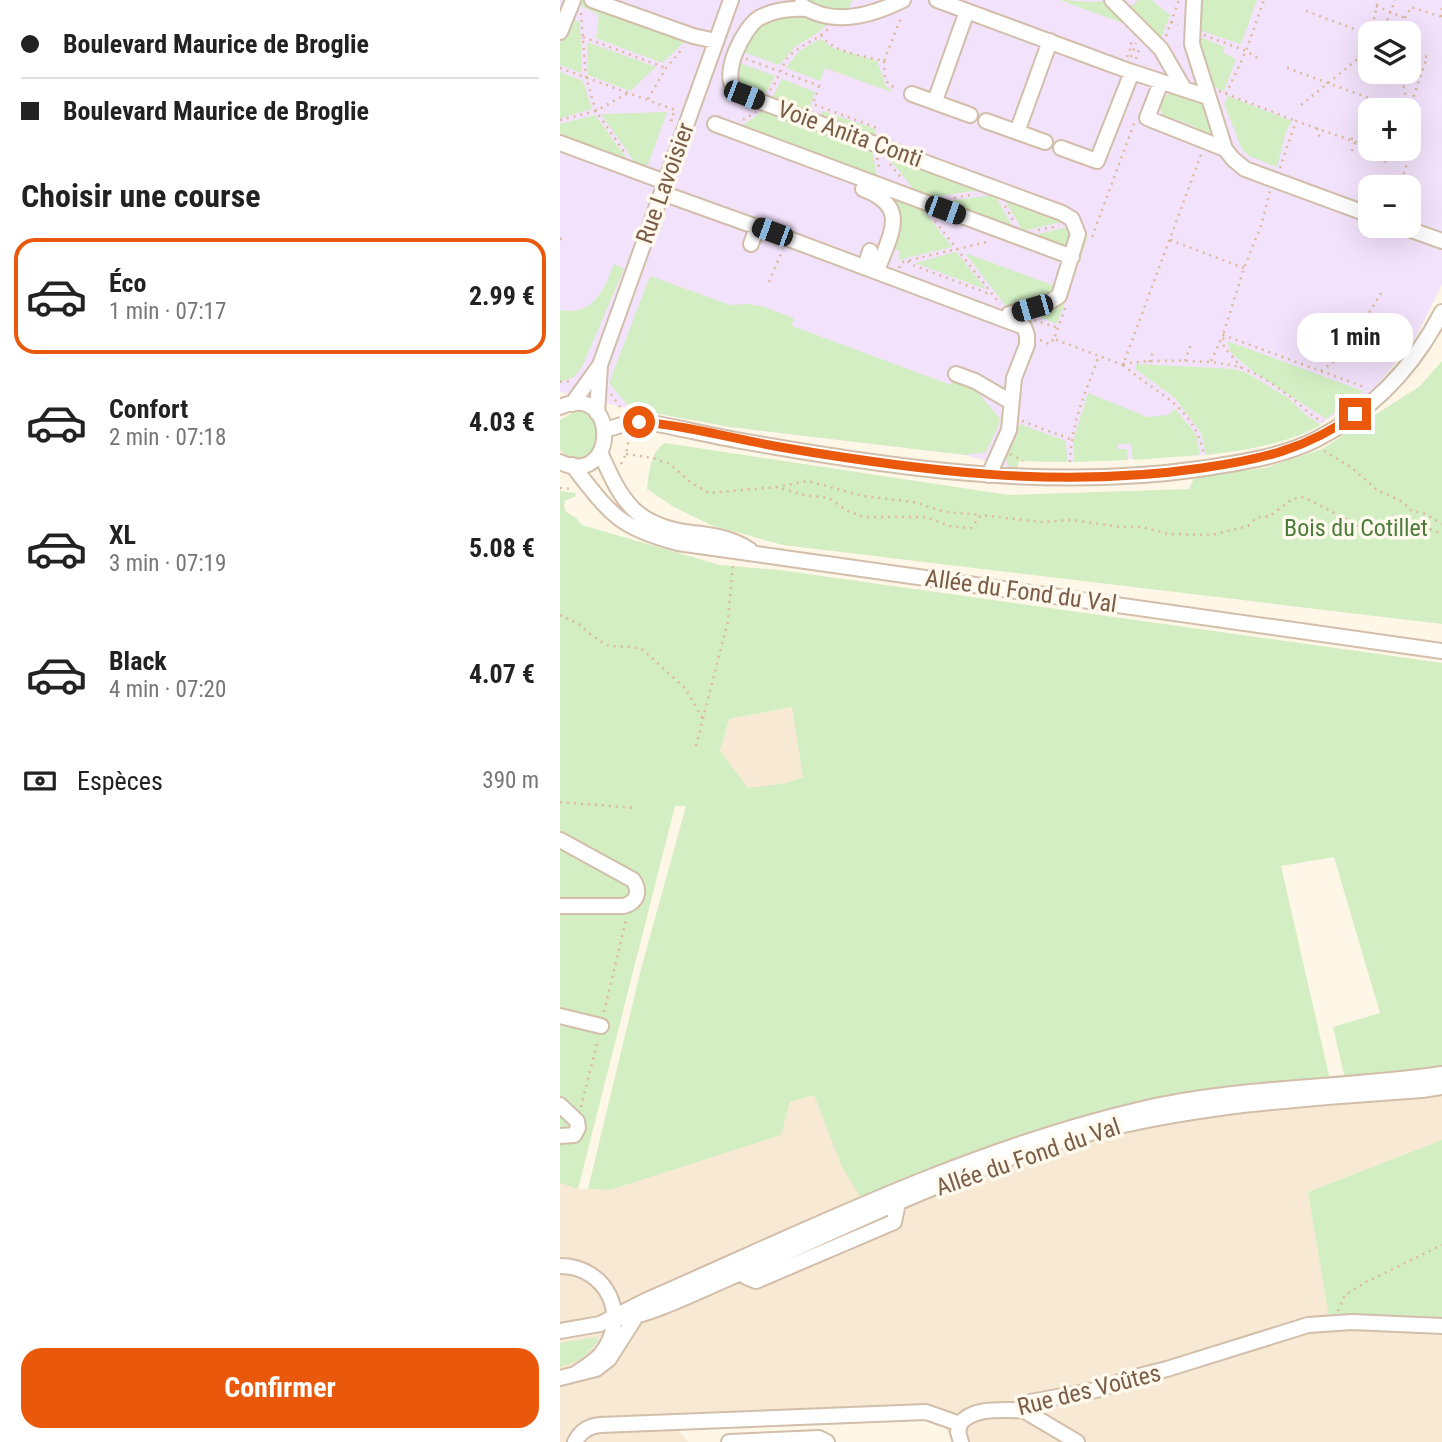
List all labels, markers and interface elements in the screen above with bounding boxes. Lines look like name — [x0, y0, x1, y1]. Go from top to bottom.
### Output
map controls — [1358, 21, 1421, 238]
button: layers — [1358, 21, 1421, 84]
text: Boulevard Maurice de Broglie — [63, 29, 369, 59]
car — [721, 78, 768, 112]
street label: Voie Anita Conti — [774, 95, 926, 173]
text: Boulevard Maurice de Broglie — [63, 96, 369, 126]
button: + — [1358, 98, 1421, 161]
street label: Rue Lavoisier — [630, 119, 700, 247]
button: − — [1358, 175, 1421, 238]
text: Choisir une course — [21, 177, 261, 215]
car — [922, 193, 969, 227]
car — [749, 215, 796, 249]
icon: car — [25, 265, 88, 328]
text: Éco — [109, 268, 146, 298]
text: 2.99 € — [469, 281, 535, 311]
car — [1009, 292, 1056, 324]
text: 1 min · 07:17 — [109, 298, 226, 325]
callout: 1 min — [1297, 312, 1413, 362]
text: 1 min — [1329, 324, 1381, 351]
icon: car — [25, 391, 88, 454]
text: Confort — [109, 394, 188, 424]
route end — [1339, 398, 1371, 430]
route start — [623, 406, 655, 438]
text: 4.03 € — [469, 407, 535, 437]
text: 2 min · 07:18 — [109, 424, 226, 451]
park label: Bois du Cotillet — [1284, 514, 1428, 542]
icon: car — [25, 517, 88, 580]
text: XL — [109, 520, 136, 550]
text: 5.08 € — [469, 533, 535, 563]
text: 3 min · 07:19 — [109, 550, 226, 577]
street label: Allée du Fond du Val — [923, 564, 1119, 618]
icon: car — [25, 643, 88, 706]
text: Black — [109, 646, 167, 676]
text: 4.07 € — [469, 659, 535, 689]
text: 4 min · 07:20 — [109, 676, 226, 703]
icon: cash — [21, 762, 59, 800]
text: Espèces — [77, 766, 163, 796]
text: 390 m — [482, 767, 539, 794]
street label: Allée du Fond du Val — [932, 1112, 1124, 1202]
button: Confirmer — [21, 1348, 539, 1428]
street label: Rue des Voûtes — [1015, 1359, 1163, 1421]

